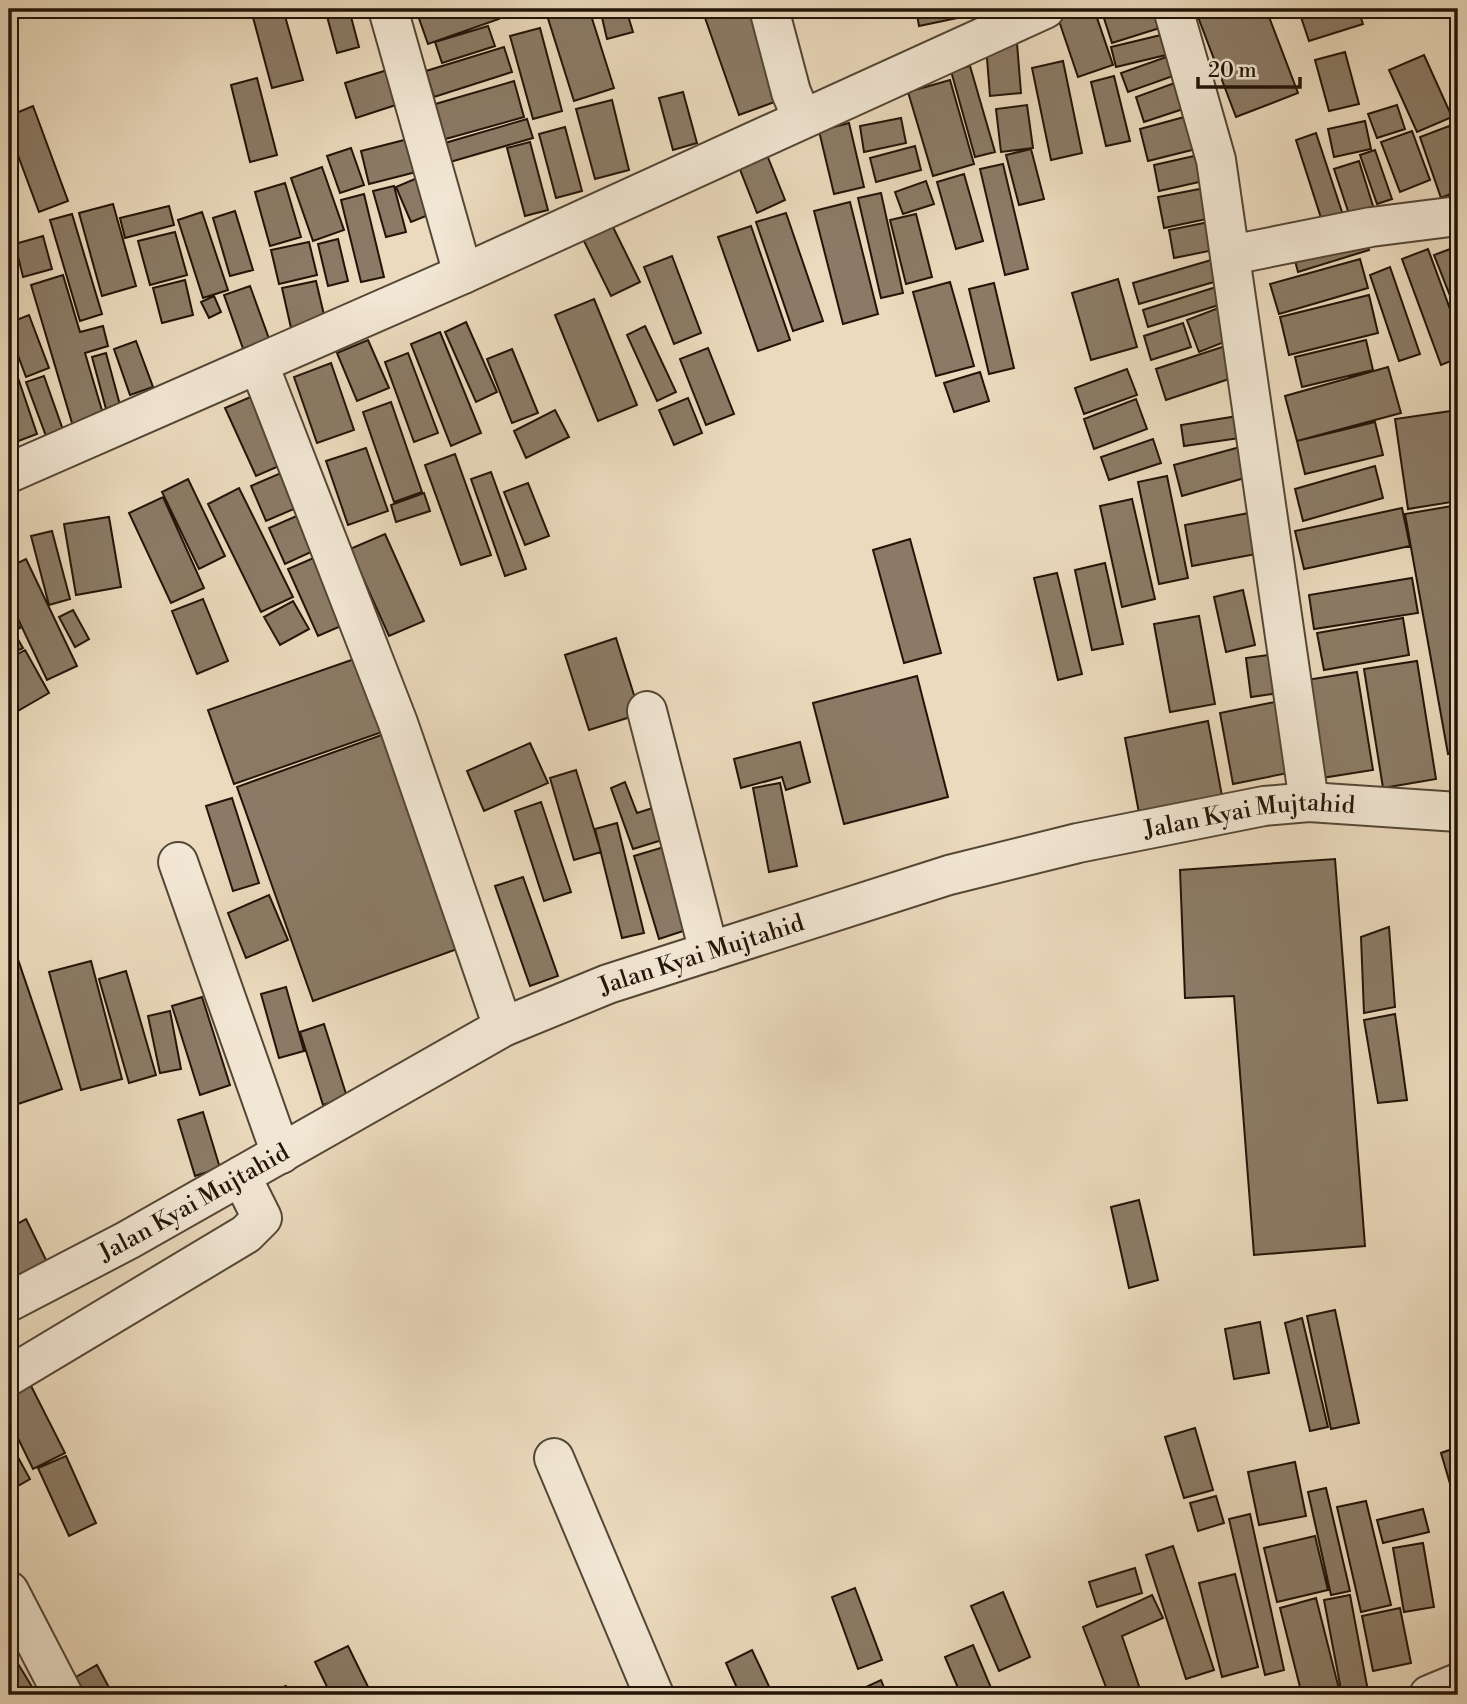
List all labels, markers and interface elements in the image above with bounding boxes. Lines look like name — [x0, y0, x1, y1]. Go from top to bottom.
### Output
scale bar — [1198, 46, 1299, 90]
text: 20 m — [1208, 58, 1257, 84]
street label: Jalan Kyai Mujtahid — [1140, 788, 1356, 846]
street label: Jalan Kyai Mujtahid — [594, 908, 808, 1003]
street label: Jalan Kyai Mujtahid — [93, 1137, 295, 1269]

